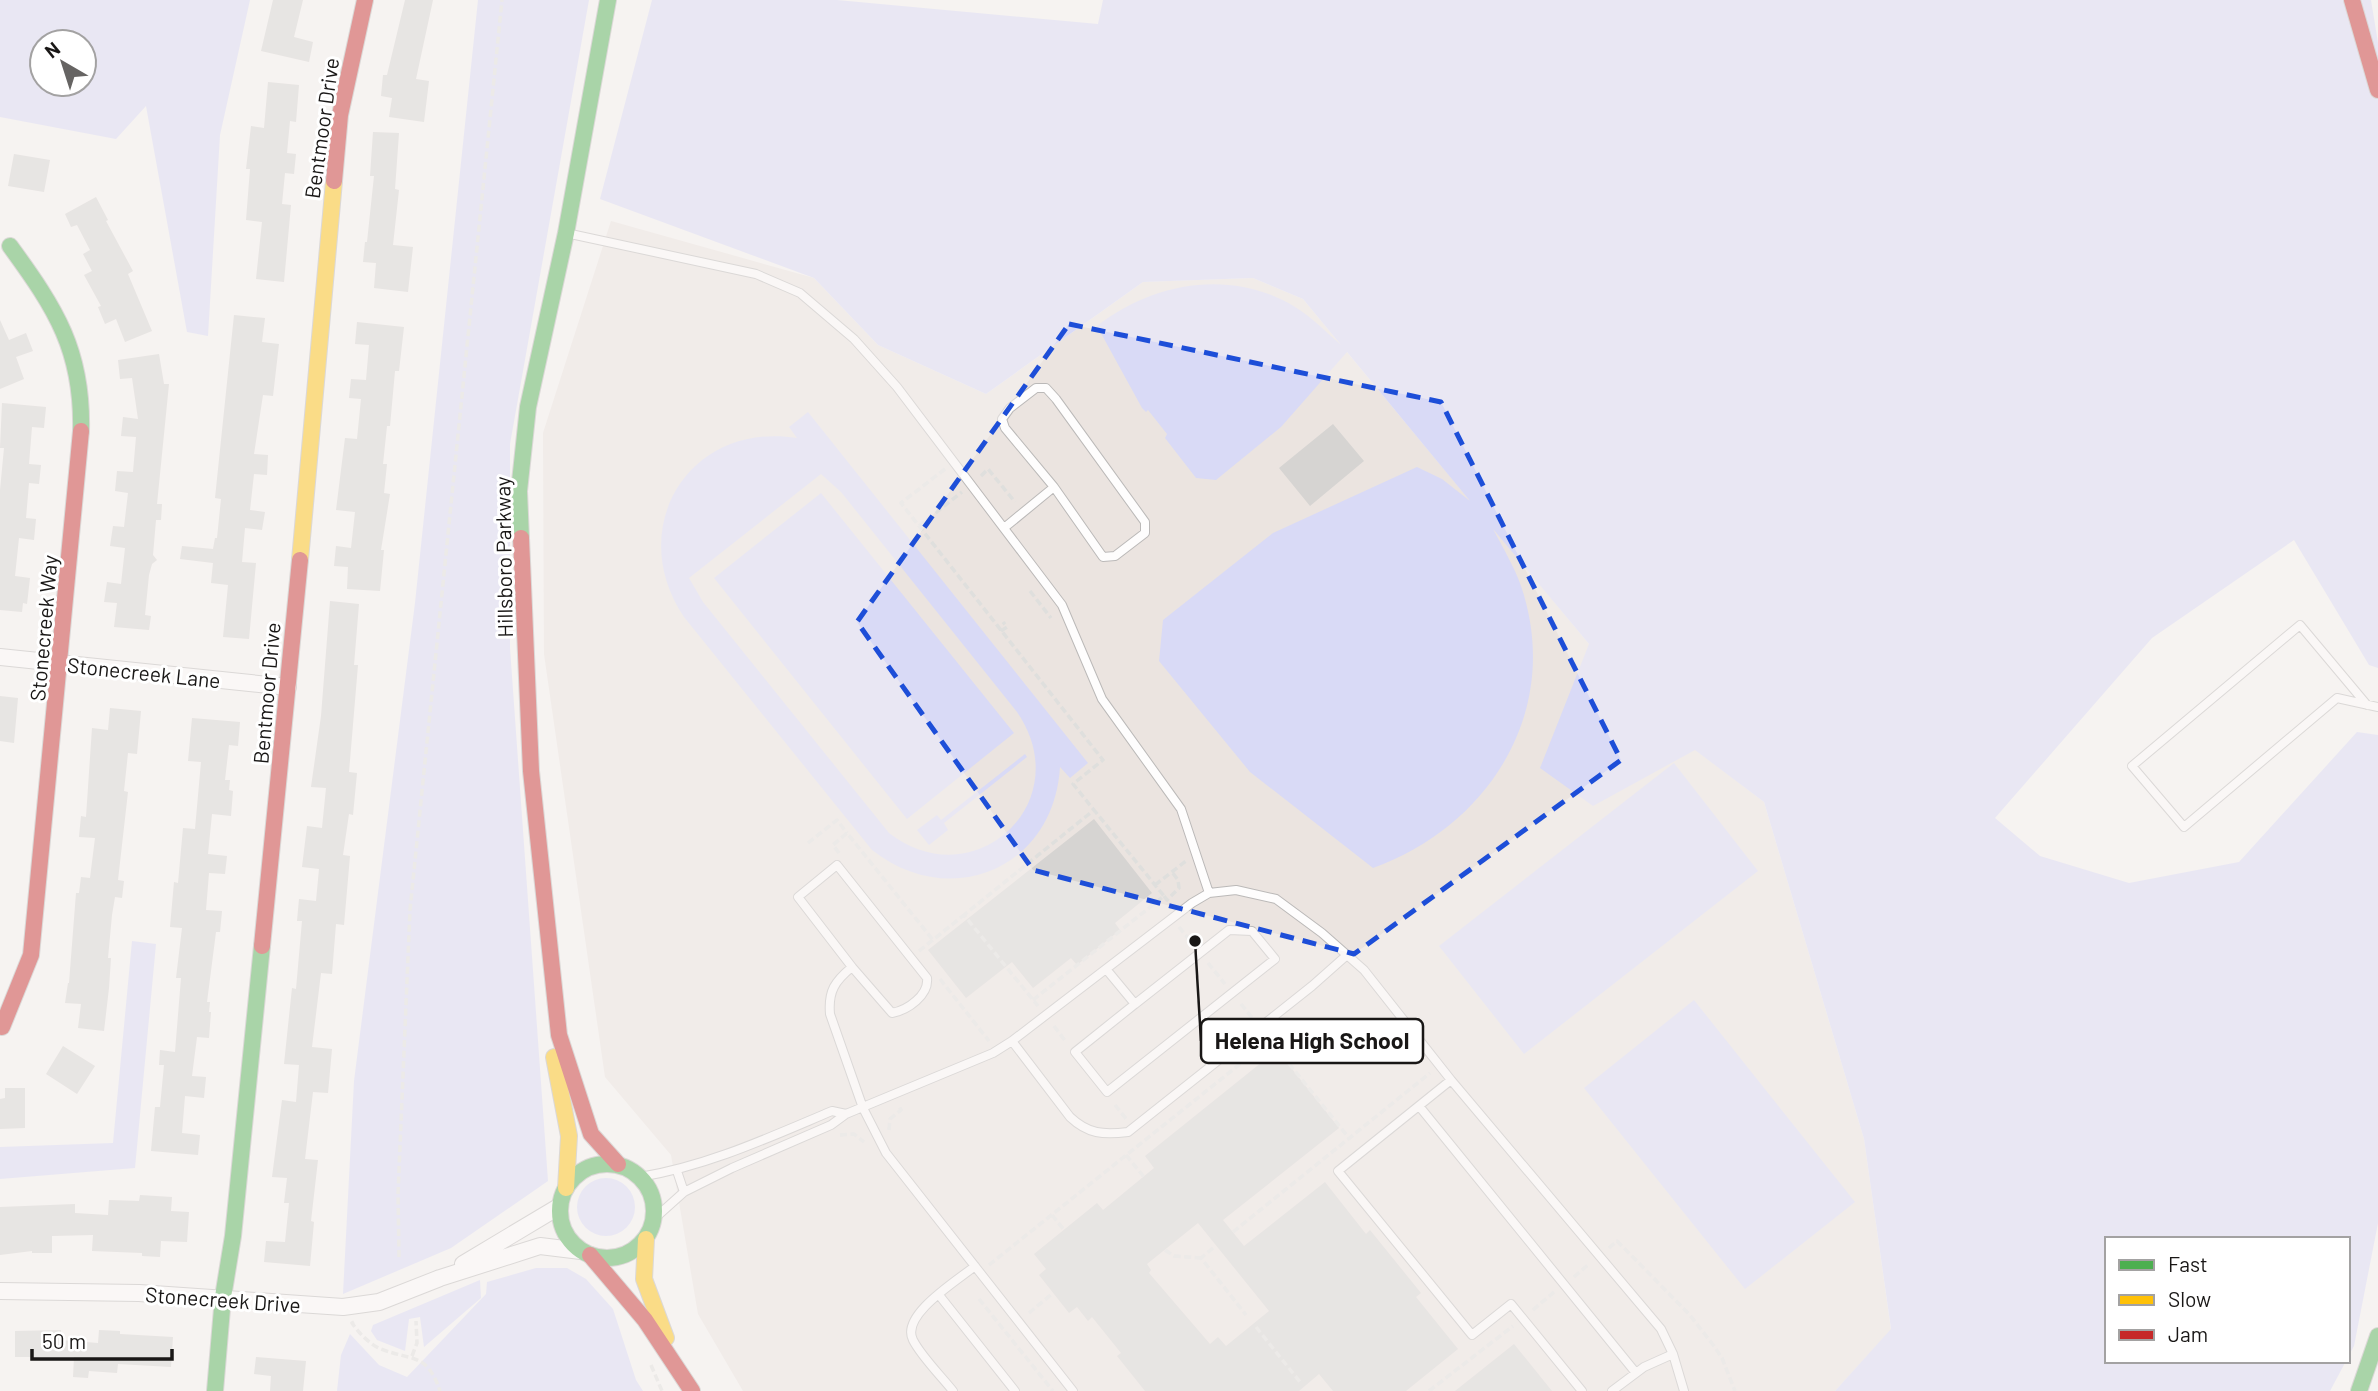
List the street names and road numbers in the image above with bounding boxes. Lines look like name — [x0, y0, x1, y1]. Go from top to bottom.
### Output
street label: Bentmoor Drive — [299, 56, 343, 200]
street label: Hillsboro Parkway — [489, 476, 517, 638]
street label: Stonecreek Way — [24, 554, 62, 702]
street label: Bentmoor Drive — [247, 621, 285, 765]
street label: Stonecreek Lane — [66, 652, 222, 692]
street label: Stonecreek Drive — [144, 1281, 302, 1317]

